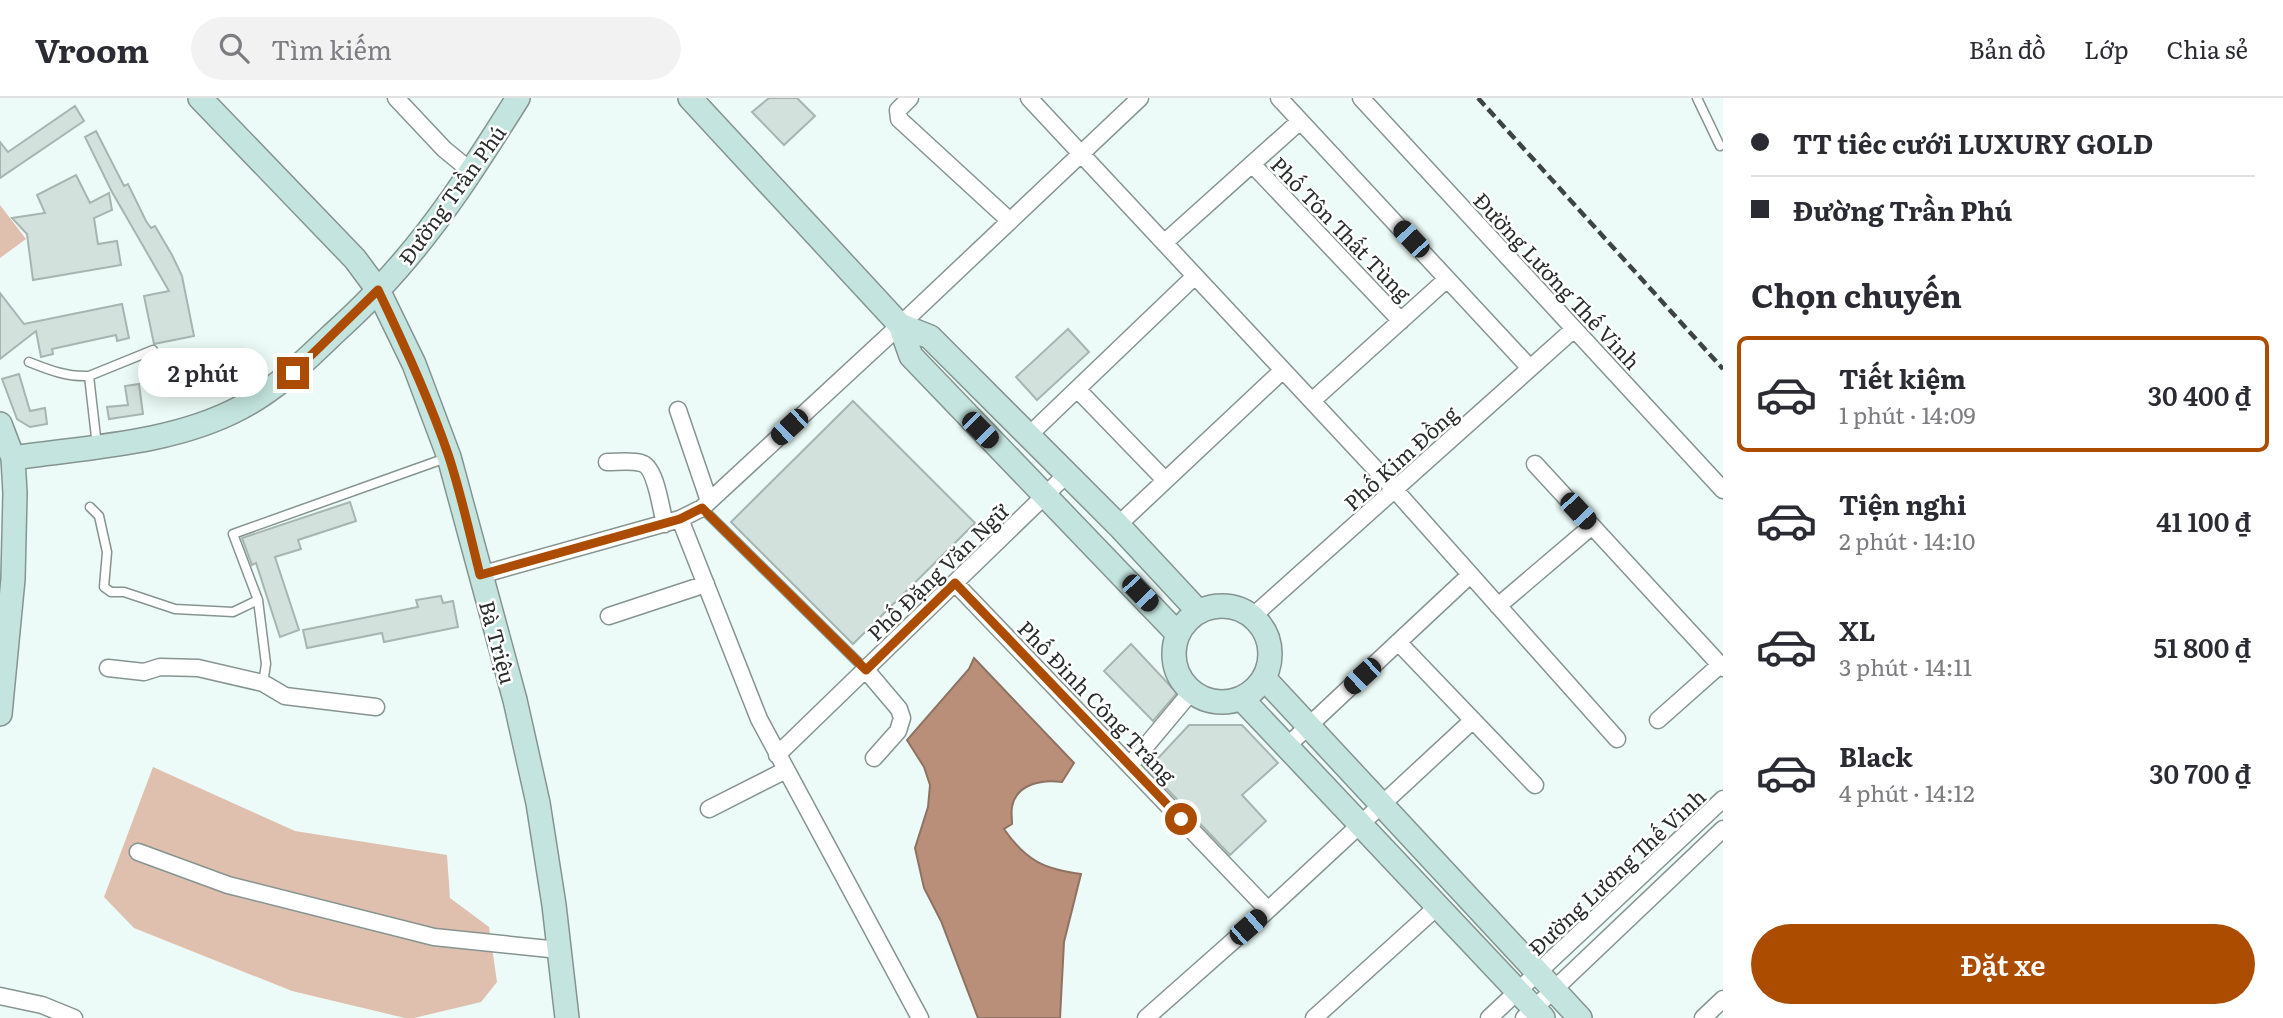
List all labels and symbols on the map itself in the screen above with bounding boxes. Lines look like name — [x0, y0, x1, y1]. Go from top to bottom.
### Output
street label: Đường Trần Phú — [390, 118, 512, 270]
street label: Phố Tôn Thất Tùng — [1265, 149, 1419, 307]
street label: Đường Lương Thế Vinh — [1467, 184, 1649, 376]
car — [1389, 216, 1434, 262]
callout: 2 phút — [139, 348, 268, 398]
route end — [277, 357, 309, 389]
street label: Phố Kim Đồng — [1336, 397, 1464, 517]
car — [767, 405, 812, 449]
car — [958, 408, 1003, 452]
car — [1556, 488, 1601, 534]
street label: Phố Đặng Văn Ngữ — [859, 495, 1015, 647]
car — [1118, 571, 1163, 615]
street label: Bà Triệu — [473, 597, 525, 687]
street label: Phố Đinh Công Tráng — [1012, 612, 1184, 790]
car — [1340, 654, 1385, 698]
street label: Đường Lương Thế Vinh — [1520, 780, 1712, 962]
route start — [1165, 803, 1197, 835]
car — [1226, 905, 1271, 949]

